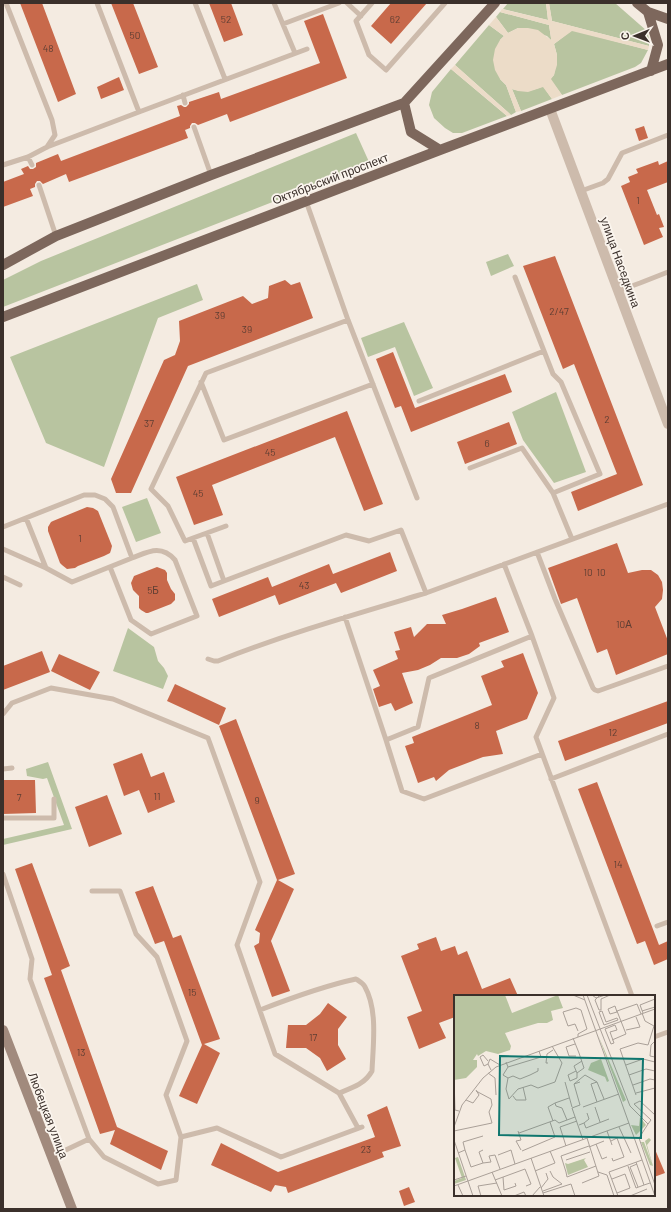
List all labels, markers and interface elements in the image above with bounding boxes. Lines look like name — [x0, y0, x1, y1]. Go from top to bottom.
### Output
house number: 52 — [221, 13, 231, 25]
house number: 62 — [390, 13, 400, 25]
north arrow — [615, 16, 655, 56]
house number: 50 — [130, 29, 140, 41]
text: С — [618, 32, 631, 40]
house number: 48 — [43, 42, 53, 54]
street label: Октябрьский проспект — [270, 149, 391, 208]
house number: 1 — [636, 194, 640, 206]
street label: улица Наседкина — [597, 215, 644, 310]
house number: 2/47 — [549, 305, 569, 317]
house number: 39 — [215, 309, 225, 321]
house number: 39 — [242, 323, 252, 335]
house number: 2 — [604, 413, 610, 425]
house number: 37 — [144, 417, 154, 429]
house number: 6 — [484, 437, 490, 449]
house number: 45 — [265, 446, 275, 458]
house number: 45 — [193, 487, 203, 499]
house number: 1 — [78, 532, 82, 544]
house number: 10 — [583, 566, 593, 578]
house number: 10 — [596, 566, 606, 578]
house number: 43 — [299, 579, 309, 591]
house number: 5Б — [147, 584, 159, 596]
house number: 10А — [616, 618, 632, 630]
house number: 8 — [474, 719, 480, 731]
house number: 12 — [609, 726, 617, 738]
house number: 11 — [153, 790, 161, 802]
house number: 7 — [17, 791, 22, 803]
house number: 9 — [254, 794, 260, 806]
house number: 14 — [613, 858, 623, 870]
house number: 15 — [188, 986, 196, 998]
inset map — [454, 995, 655, 1196]
house number: 17 — [309, 1031, 317, 1043]
house number: 13 — [77, 1046, 85, 1058]
street label: Любецкая улица — [25, 1070, 72, 1161]
house number: 23 — [361, 1143, 371, 1155]

